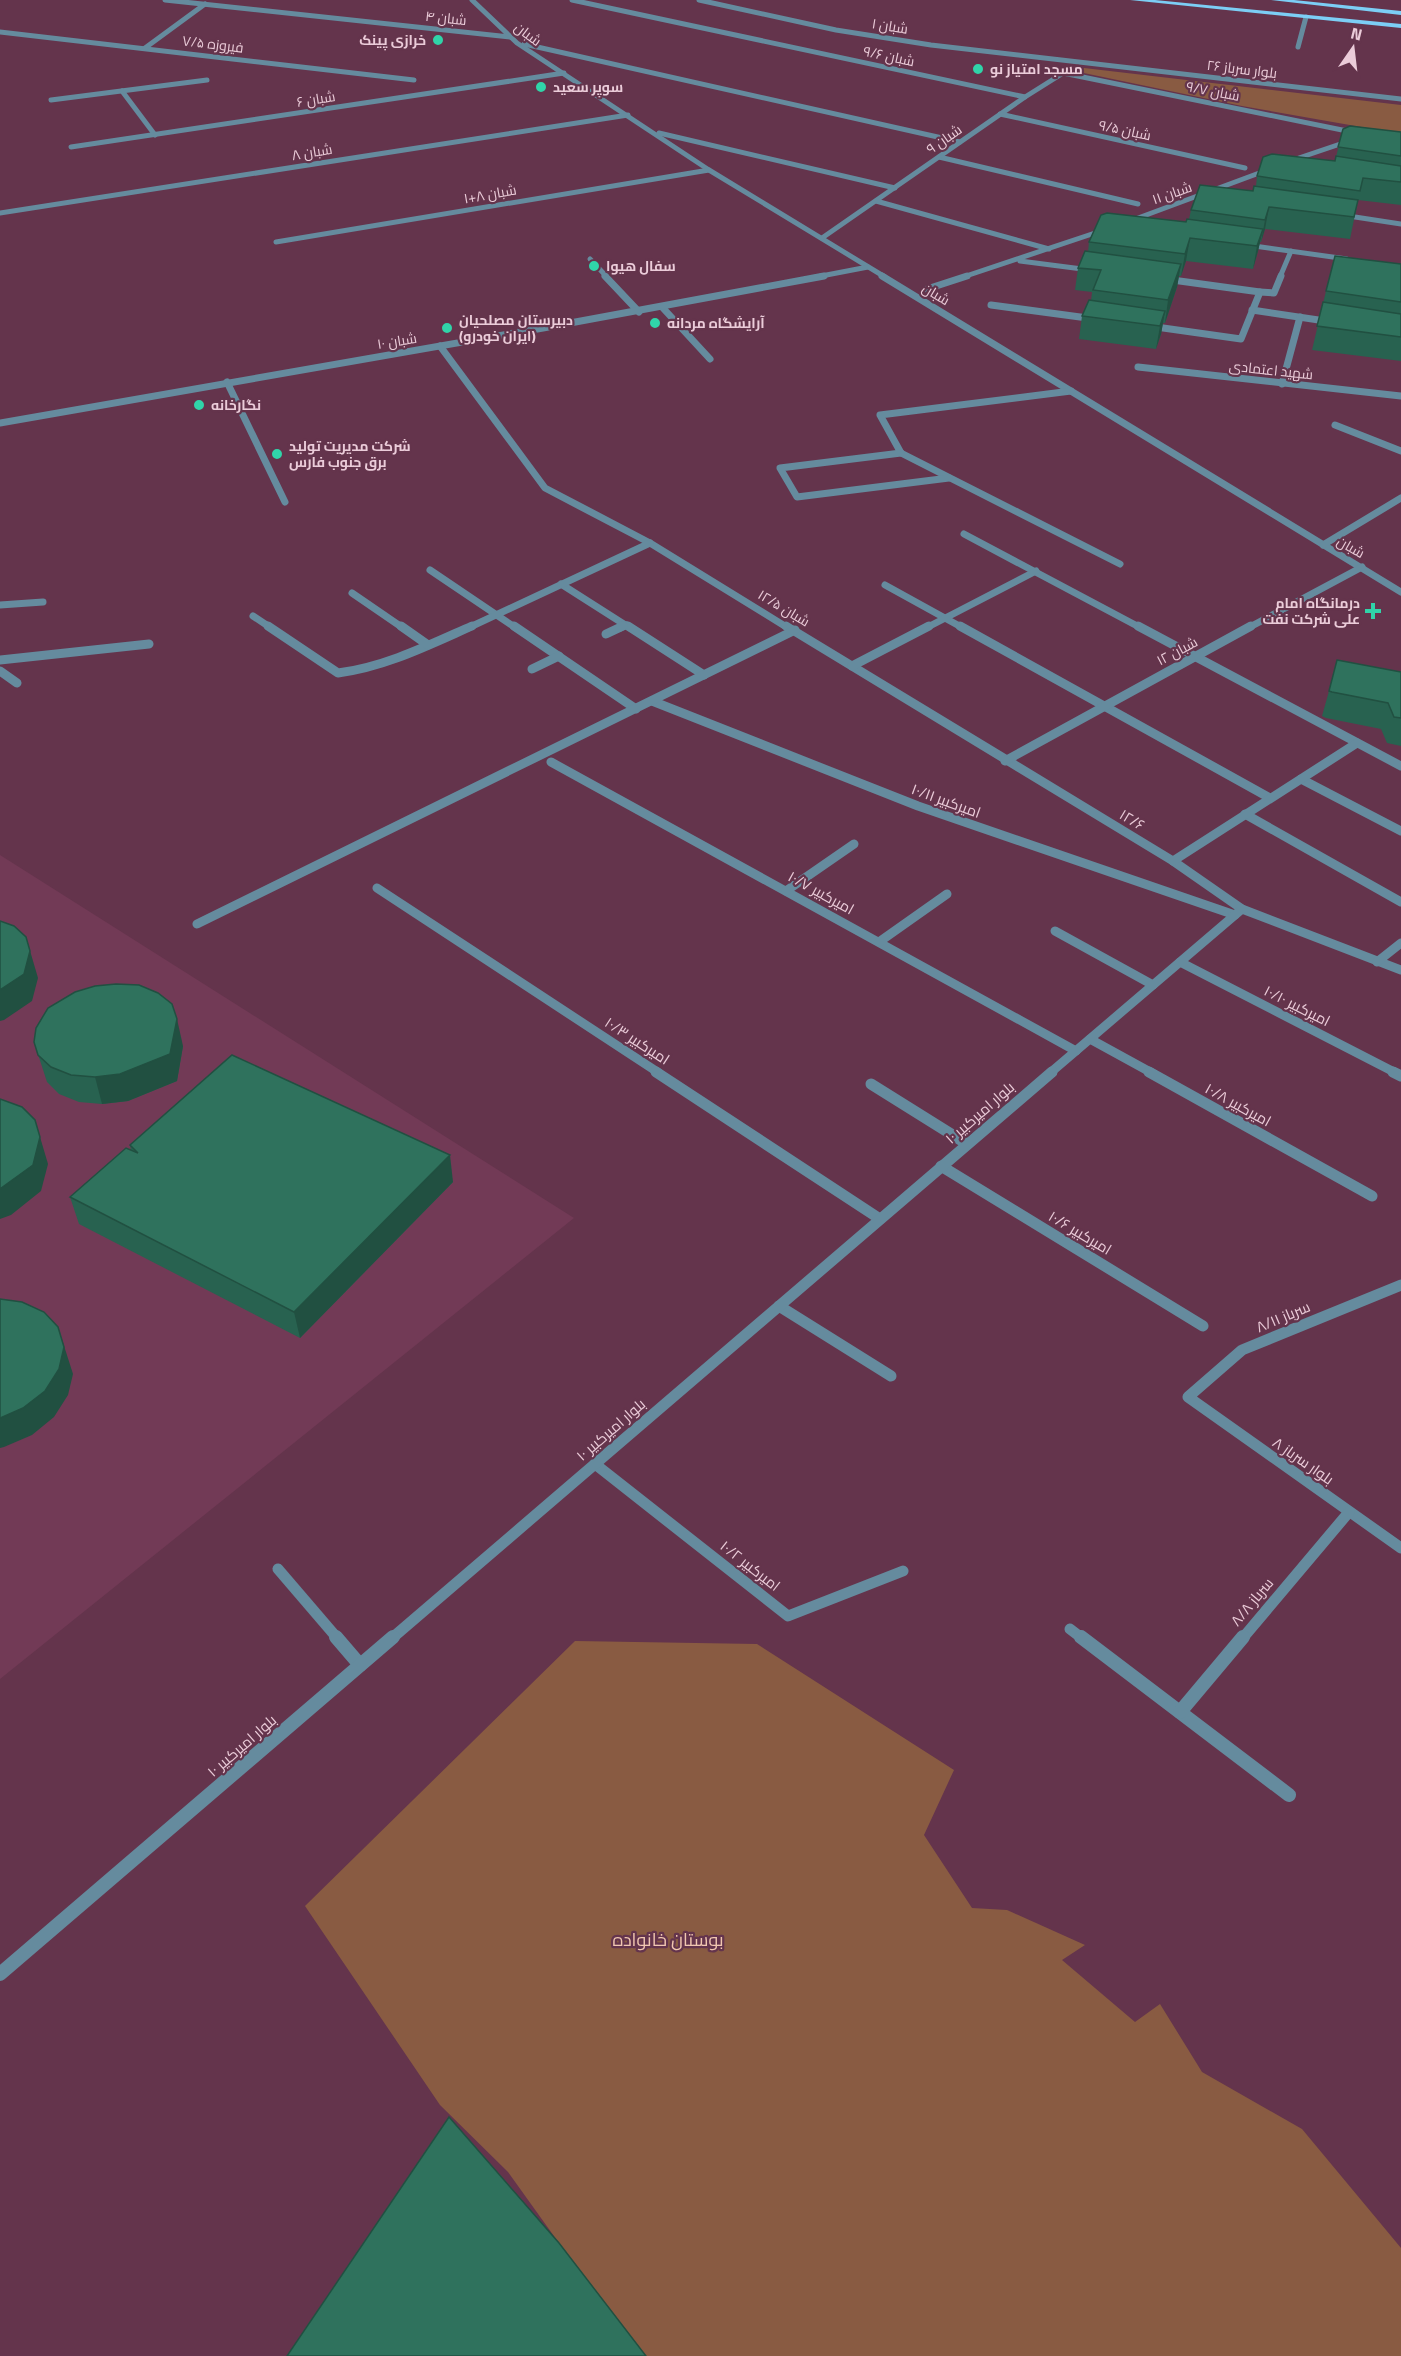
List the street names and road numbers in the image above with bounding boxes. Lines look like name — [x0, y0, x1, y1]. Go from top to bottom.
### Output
street label: ۴ شبان — [424, 5, 468, 30]
street label: ۱ شبان — [870, 12, 910, 39]
street label: شبان — [510, 16, 546, 51]
street label: ۷/۵ فیروزه — [181, 29, 245, 58]
street label: ۹/۶ شبان — [862, 40, 917, 71]
street label: ۲۶ بلوار سرباز — [1206, 54, 1279, 83]
street label: ۹/۷ شبان — [1185, 75, 1242, 106]
street label: ۶ شبان — [295, 85, 337, 112]
street label: ۹/۵ شبان — [1097, 114, 1153, 145]
street label: ۹ شبان — [922, 119, 966, 159]
street label: ۸ شبان — [290, 138, 334, 165]
street label: ۱۱ شبان — [1149, 176, 1195, 209]
street label: ۱+۸ شبان — [462, 179, 518, 208]
street label: شبان — [918, 277, 954, 310]
street label: ۱۰ شبان — [375, 327, 418, 354]
street label: شهید اعتمادی — [1228, 355, 1314, 384]
street label: شبان — [1333, 530, 1369, 563]
street label: ۱۲/۵ شبان — [754, 584, 814, 631]
street label: ۱۲ شبان — [1152, 631, 1201, 670]
street label: ۱۰/۱۱ امیرکبیر — [908, 777, 984, 824]
street label: ۱۲/۶ — [1115, 803, 1149, 836]
street label: ۱۰/۷ امیرکبیر — [784, 865, 859, 920]
street label: ۱۰/۱۰ امیرکبیر — [1260, 979, 1334, 1032]
street label: ۱۰/۳ امیرکبیر — [600, 1011, 674, 1070]
street label: ۱۰ بلوار امیرکبیر — [940, 1076, 1019, 1149]
street label: ۱۰/۸ امیرکبیر — [1201, 1077, 1276, 1132]
street label: ۱۰/۶ امیرکبیر — [1044, 1205, 1116, 1261]
street label: ۸/۱۱ سرباز — [1252, 1295, 1314, 1338]
street label: ۱۰ بلوار امیرکبیر — [571, 1393, 650, 1466]
street label: ۸ بلوار سرباز — [1268, 1431, 1339, 1490]
street label: ۱۰/۲ امیرکبیر — [715, 1535, 785, 1597]
street label: ۸/۸ سرباز — [1224, 1572, 1279, 1631]
street label: ۱۰ بلوار امیرکبیر — [202, 1709, 281, 1782]

